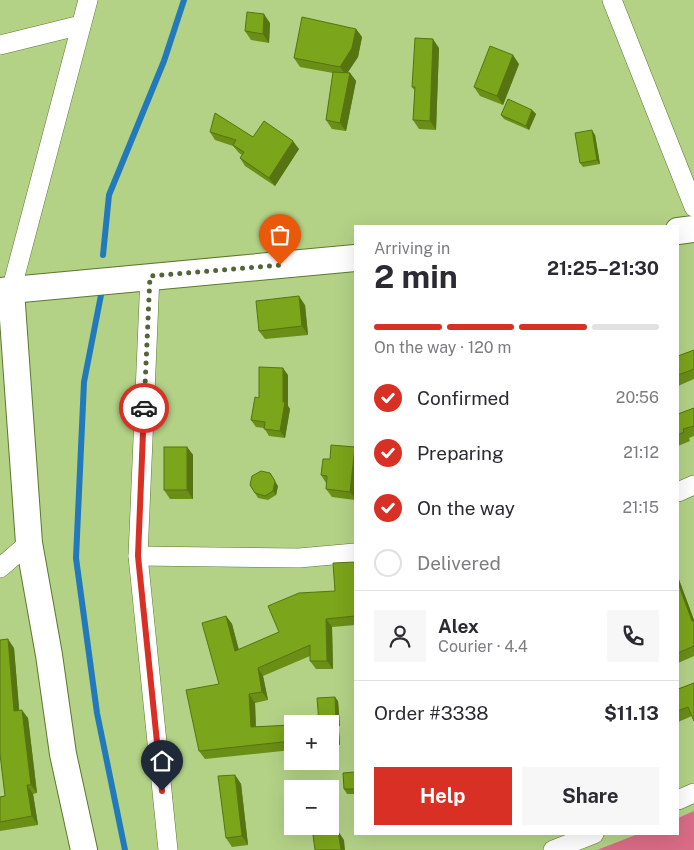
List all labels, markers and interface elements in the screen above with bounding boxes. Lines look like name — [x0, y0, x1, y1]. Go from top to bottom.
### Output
pin — [259, 214, 301, 265]
icon: bag — [266, 221, 294, 249]
text: Arriving in — [374, 239, 450, 258]
text: 21:25–21:30 — [547, 257, 659, 279]
text: 2 min — [374, 258, 458, 295]
text: On the way · 120 m — [374, 338, 511, 357]
courier — [119, 383, 169, 433]
icon: check — [374, 384, 402, 412]
text: Confirmed — [417, 387, 510, 409]
text: 20:56 — [616, 388, 659, 407]
icon: car — [130, 394, 158, 422]
icon: check — [374, 439, 402, 467]
text: Preparing — [417, 442, 504, 464]
text: 21:12 — [623, 443, 659, 462]
icon: check — [374, 494, 402, 522]
text: On the way — [417, 497, 515, 519]
text: 21:15 — [623, 498, 659, 517]
text: Delivered — [417, 552, 501, 574]
button: person — [374, 610, 426, 662]
button: phone — [607, 610, 659, 662]
text: Alex — [438, 615, 479, 637]
text: Courier · 4.4 — [438, 637, 528, 656]
text: Order #3338 — [374, 702, 489, 724]
text: $11.13 — [604, 702, 659, 724]
map controls — [284, 715, 339, 835]
button: + — [284, 715, 339, 770]
pin — [141, 740, 183, 791]
icon: home — [148, 747, 176, 775]
button: Help — [374, 767, 512, 825]
button: Share — [522, 767, 659, 825]
button: − — [284, 780, 339, 835]

